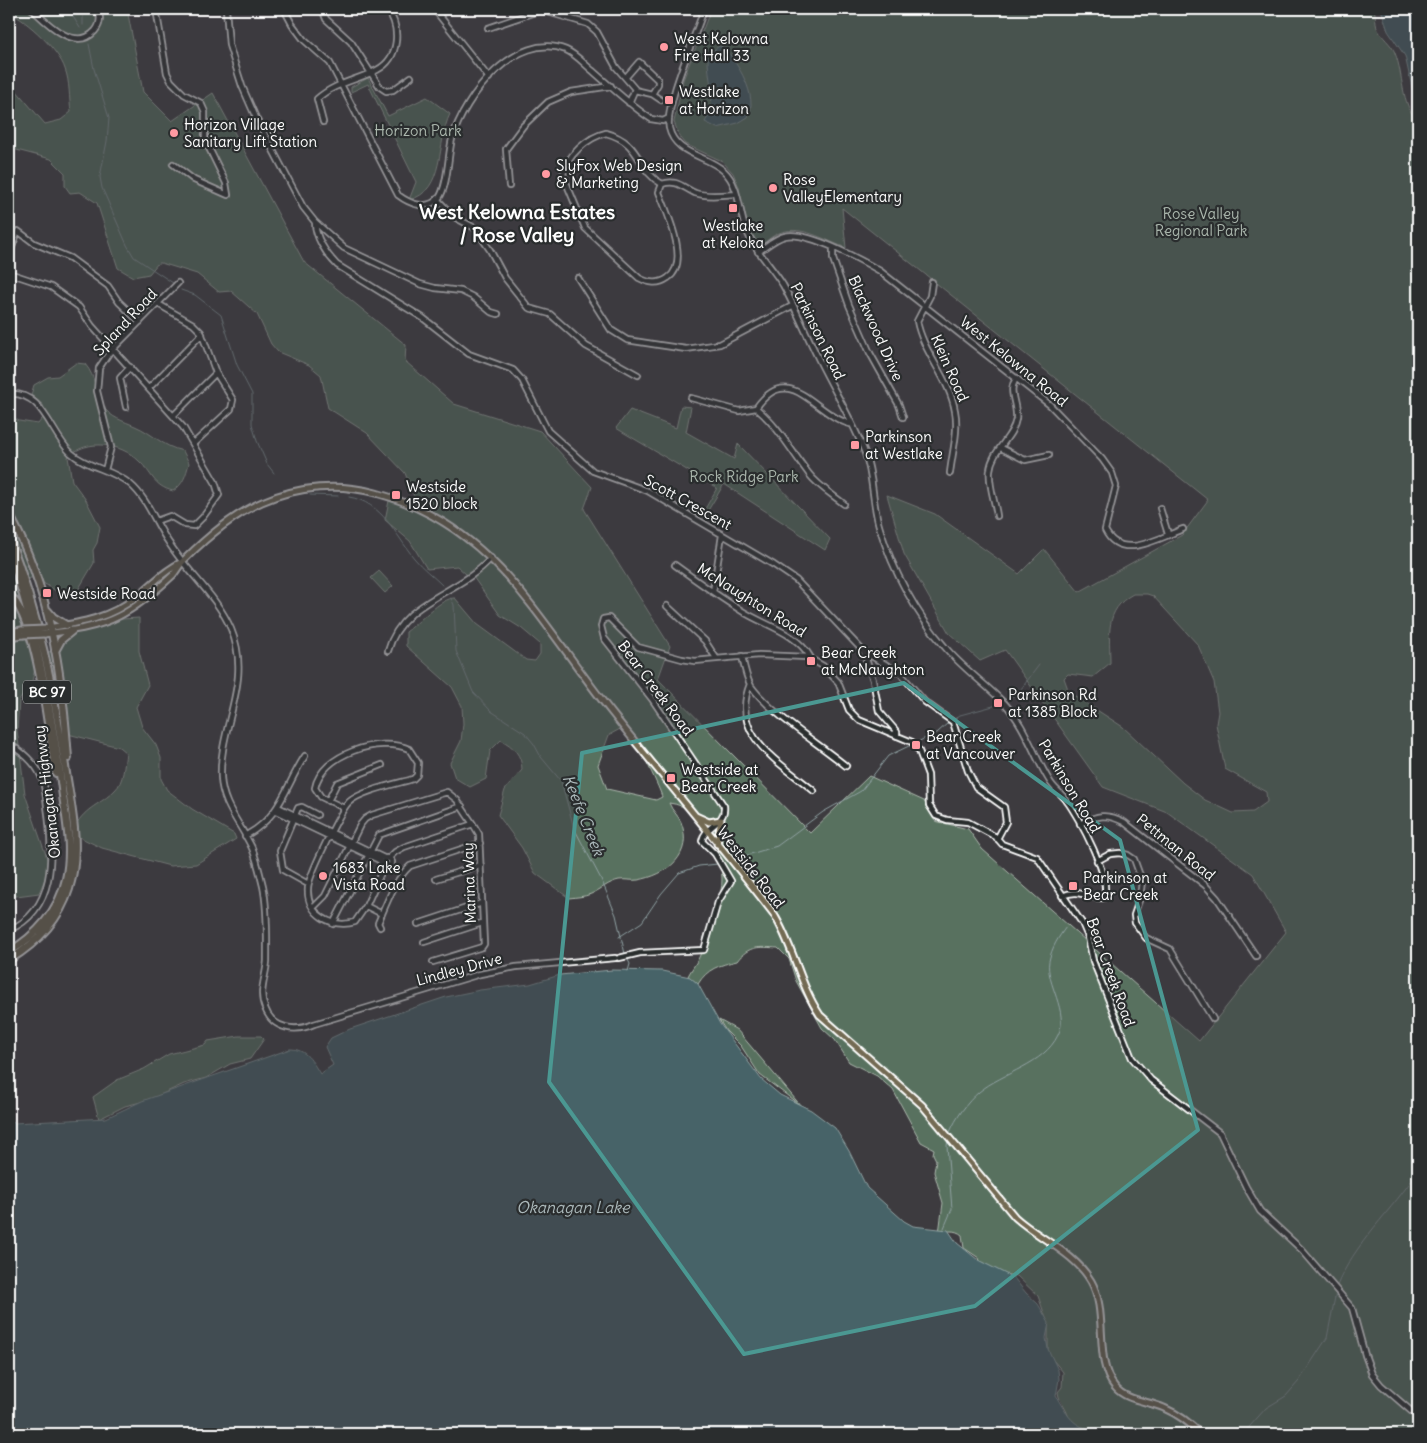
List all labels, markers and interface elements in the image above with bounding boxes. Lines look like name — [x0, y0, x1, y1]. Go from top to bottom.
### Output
place label: West Kelowna Fire Hall 33 — [674, 29, 769, 65]
marker: West Kelowna Fire Hall 33 — [658, 41, 670, 53]
place label: Westlake at Horizon — [679, 82, 749, 118]
marker: Westlake at Horizon — [663, 94, 675, 106]
place label: Horizon Village Sanitary Lift Station — [184, 115, 317, 151]
park label: Horizon Park — [374, 121, 462, 140]
marker: Horizon Village Sanitary Lift Station — [168, 127, 180, 139]
place label: SlyFox Web Design & Marketing — [556, 156, 682, 192]
marker: SlyFox Web Design & Marketing — [540, 168, 552, 180]
place label: Rose ValleyElementary — [783, 170, 902, 206]
marker: Rose ValleyElementary — [767, 182, 779, 194]
district label: West Kelowna Estates / Rose Valley — [419, 199, 615, 247]
marker: Westlake at Keloka — [727, 202, 739, 214]
park label: Rose Valley Regional Park — [1155, 204, 1248, 240]
place label: Westlake at Keloka — [702, 216, 764, 252]
street label: Blackwood Drive — [844, 272, 908, 384]
street label: Parkinson Road — [786, 279, 850, 383]
street label: Spland Road — [89, 284, 161, 360]
street label: West Kelowna Road — [956, 312, 1072, 410]
street label: Klein Road — [927, 331, 973, 405]
place label: Parkinson at Westlake — [865, 427, 943, 463]
marker: Parkinson at Westlake — [849, 439, 861, 451]
park label: Rock Ridge Park — [689, 467, 799, 486]
street label: Scott Crescent — [641, 470, 735, 534]
place label: Westside 1520 block — [406, 477, 478, 513]
marker: Westside 1520 block — [390, 489, 402, 501]
street label: McNaughton Road — [694, 559, 810, 641]
place label: Westside Road — [57, 584, 156, 603]
marker: Westside Road — [41, 587, 53, 599]
street label: Bear Creek Road — [614, 637, 698, 739]
place label: Bear Creek at McNaughton — [821, 643, 925, 679]
marker: Bear Creek at McNaughton — [805, 655, 817, 667]
road number: BC 97 — [23, 680, 71, 704]
place label: Parkinson Rd at 1385 Block — [1008, 685, 1098, 721]
marker: Parkinson Rd at 1385 Block — [992, 697, 1004, 709]
street label: Okanagan Highway — [29, 724, 65, 860]
place label: Bear Creek at Vancouver — [926, 727, 1015, 763]
street label: Parkinson Road — [1035, 736, 1105, 836]
marker: Bear Creek at Vancouver — [910, 739, 922, 751]
place label: Westside at Bear Creek — [681, 760, 758, 796]
water label: Keefe Creek — [559, 771, 610, 860]
marker: Westside at Bear Creek — [665, 772, 677, 784]
street label: Pettman Road — [1133, 809, 1219, 885]
street label: Westside Road — [713, 822, 789, 912]
street label: Marina Way — [458, 842, 480, 924]
place label: 1683 Lake Vista Road — [333, 858, 405, 894]
place label: Parkinson at Bear Creek — [1083, 868, 1167, 904]
marker: 1683 Lake Vista Road — [317, 870, 329, 882]
marker: Parkinson at Bear Creek — [1067, 880, 1079, 892]
street label: Bear Creek Road — [1083, 915, 1140, 1029]
street label: Lindley Drive — [414, 948, 504, 990]
water label: Okanagan Lake — [516, 1197, 631, 1217]

